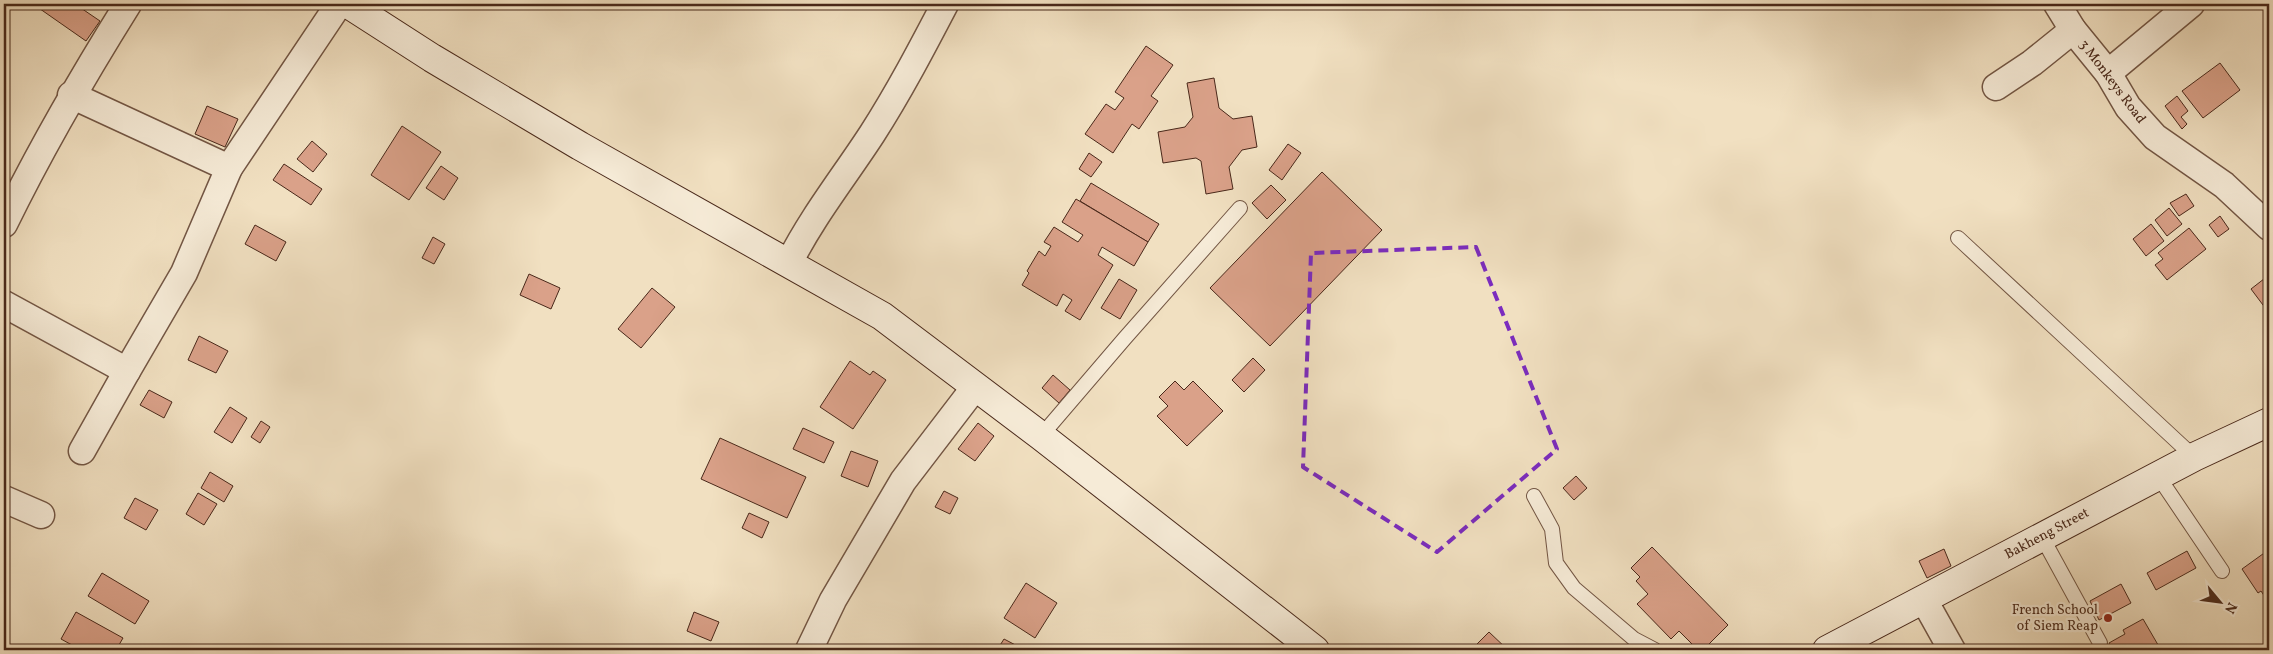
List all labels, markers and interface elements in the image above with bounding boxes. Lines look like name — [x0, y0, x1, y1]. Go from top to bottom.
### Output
street label: 3 Monkeys Road — [2074, 36, 2150, 128]
street label: Bakheng Street — [2001, 504, 2093, 564]
north arrow — [2196, 576, 2246, 626]
text: N — [2219, 599, 2241, 617]
place label: French School of Siem Reap — [2012, 601, 2098, 636]
marker: French School of Siem Reap — [2102, 612, 2114, 624]

